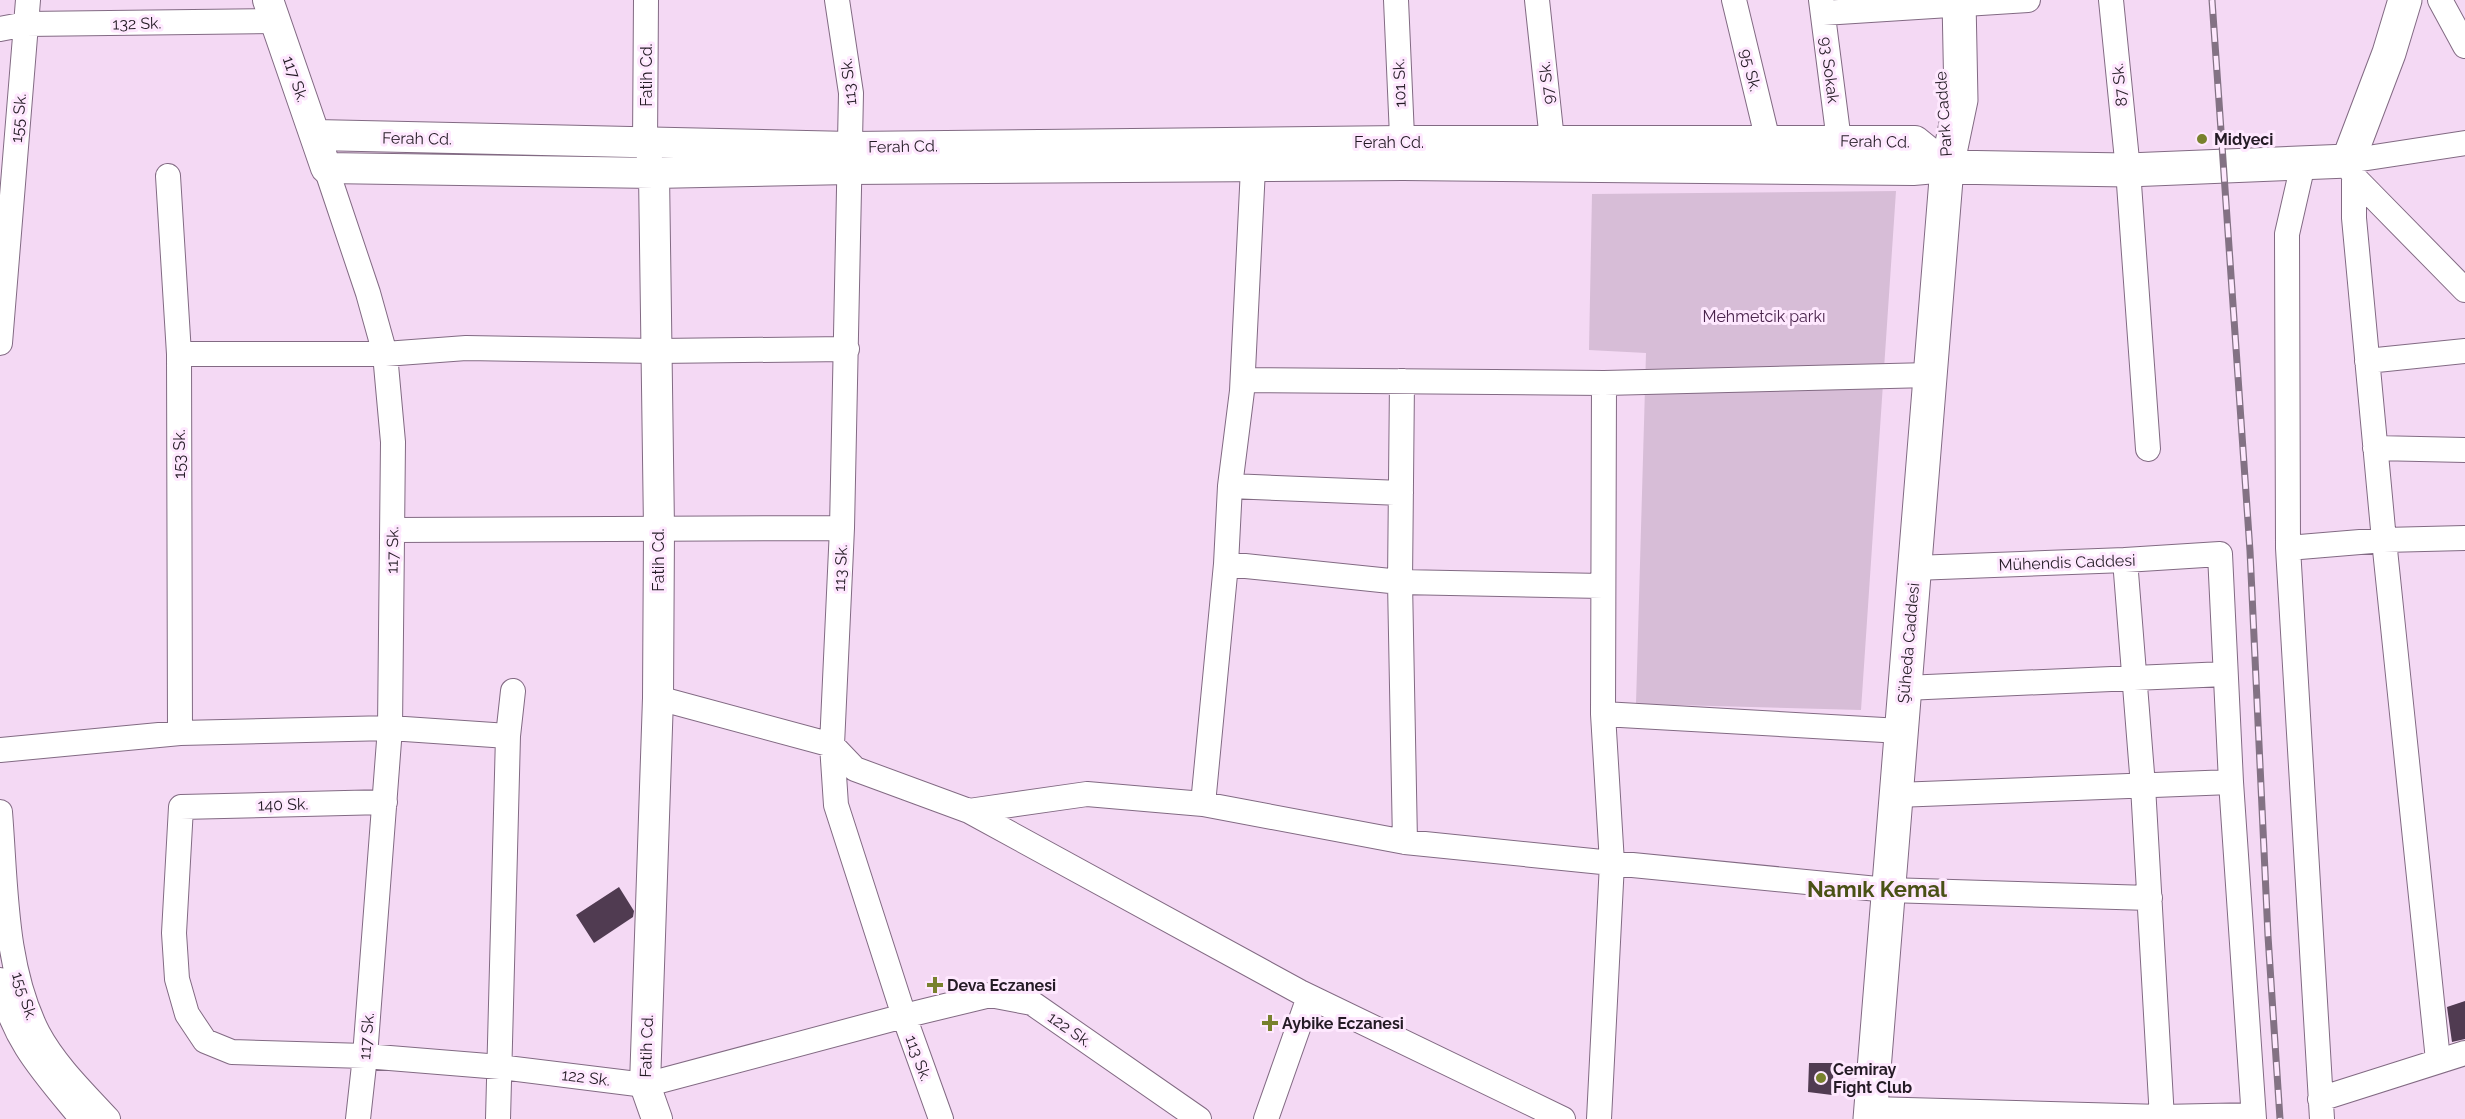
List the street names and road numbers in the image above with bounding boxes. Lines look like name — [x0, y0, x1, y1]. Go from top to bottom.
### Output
street label: 132 Sk. — [112, 14, 162, 33]
street label: 93 Sokak — [1816, 36, 1843, 105]
street label: Fatih Cd. — [637, 43, 656, 107]
street label: 95 Sk. — [1736, 47, 1765, 93]
street label: 117 Sk. — [279, 54, 312, 105]
street label: 113 Sk. — [837, 57, 860, 107]
street label: 101 Sk. — [1389, 58, 1410, 108]
street label: 97 Sk. — [1535, 61, 1558, 105]
street label: 87 Sk. — [2108, 62, 2131, 108]
street label: Park Cadde — [1931, 71, 1956, 157]
street label: 155 Sk. — [7, 93, 30, 144]
street label: Ferah Cd. — [382, 128, 452, 149]
street label: Ferah Cd. — [1840, 131, 1910, 152]
street label: Ferah Cd. — [1354, 133, 1424, 152]
street label: Ferah Cd. — [868, 136, 938, 157]
street label: 153 Sk. — [170, 429, 189, 479]
street label: 117 Sk. — [383, 526, 402, 574]
street label: Fatih Cd. — [649, 528, 668, 592]
street label: 113 Sk. — [830, 544, 851, 592]
street label: Mühendis Caddesi — [1998, 551, 2136, 574]
street label: Şüheda Caddesi — [1894, 582, 1923, 704]
street label: 140 Sk. — [258, 795, 309, 814]
street label: 155 Sk. — [8, 970, 41, 1023]
street label: 122 Sk. — [1044, 1008, 1095, 1051]
street label: 117 Sk. — [355, 1012, 378, 1061]
street label: Fatih Cd. — [636, 1014, 657, 1078]
street label: 113 Sk. — [901, 1033, 936, 1084]
street label: 122 Sk. — [561, 1065, 611, 1090]

